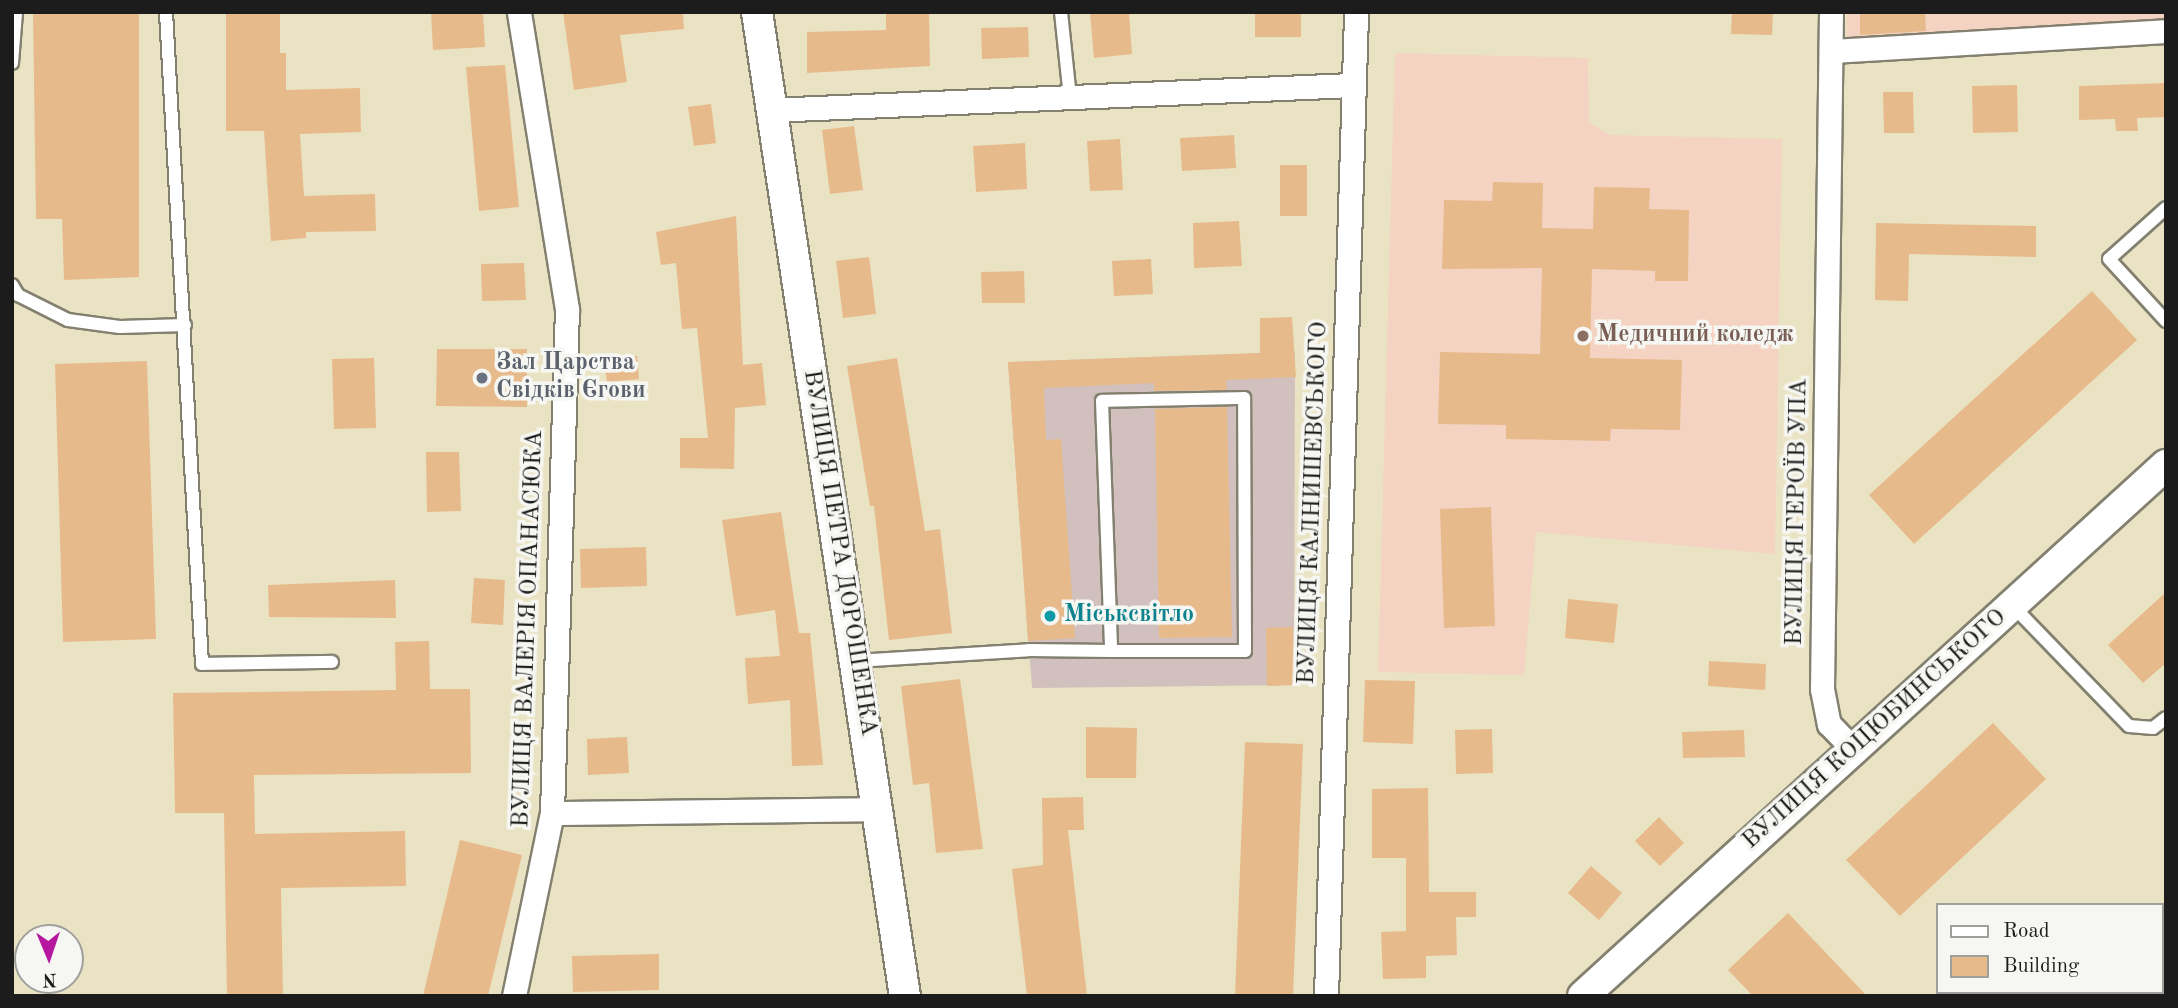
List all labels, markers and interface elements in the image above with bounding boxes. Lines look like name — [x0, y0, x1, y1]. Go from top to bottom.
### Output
street label: ВУЛИЦЯ КАЛНИШЕВСЬКОГО — [1293, 321, 1335, 685]
place label: Медичний коледж — [1597, 322, 1794, 350]
marker: Медичний коледж — [1575, 328, 1591, 344]
place label: Зал Царства Свідків Єгови — [496, 350, 646, 406]
street label: ВУЛИЦЯ ПЕТРА ДОРОШЕНКА — [796, 368, 882, 738]
marker: Зал Царства Свідків Єгови — [474, 370, 490, 386]
street label: ВУЛИЦЯ ГЕРОЇВ УПА — [1781, 378, 1815, 646]
street label: ВУЛИЦЯ ВАЛЕРІЯ ОПАНАСЮКА — [508, 430, 550, 828]
place label: Міськсвітло — [1064, 602, 1194, 630]
street label: ВУЛИЦЯ КОЦЮБИНСЬКОГО — [1737, 604, 2013, 856]
marker: Міськсвітло — [1042, 608, 1058, 624]
legend — [1937, 903, 2164, 994]
text: Road — [2003, 921, 2050, 942]
north arrow — [14, 924, 84, 994]
text: Building — [2003, 956, 2079, 977]
text: N — [42, 969, 57, 988]

